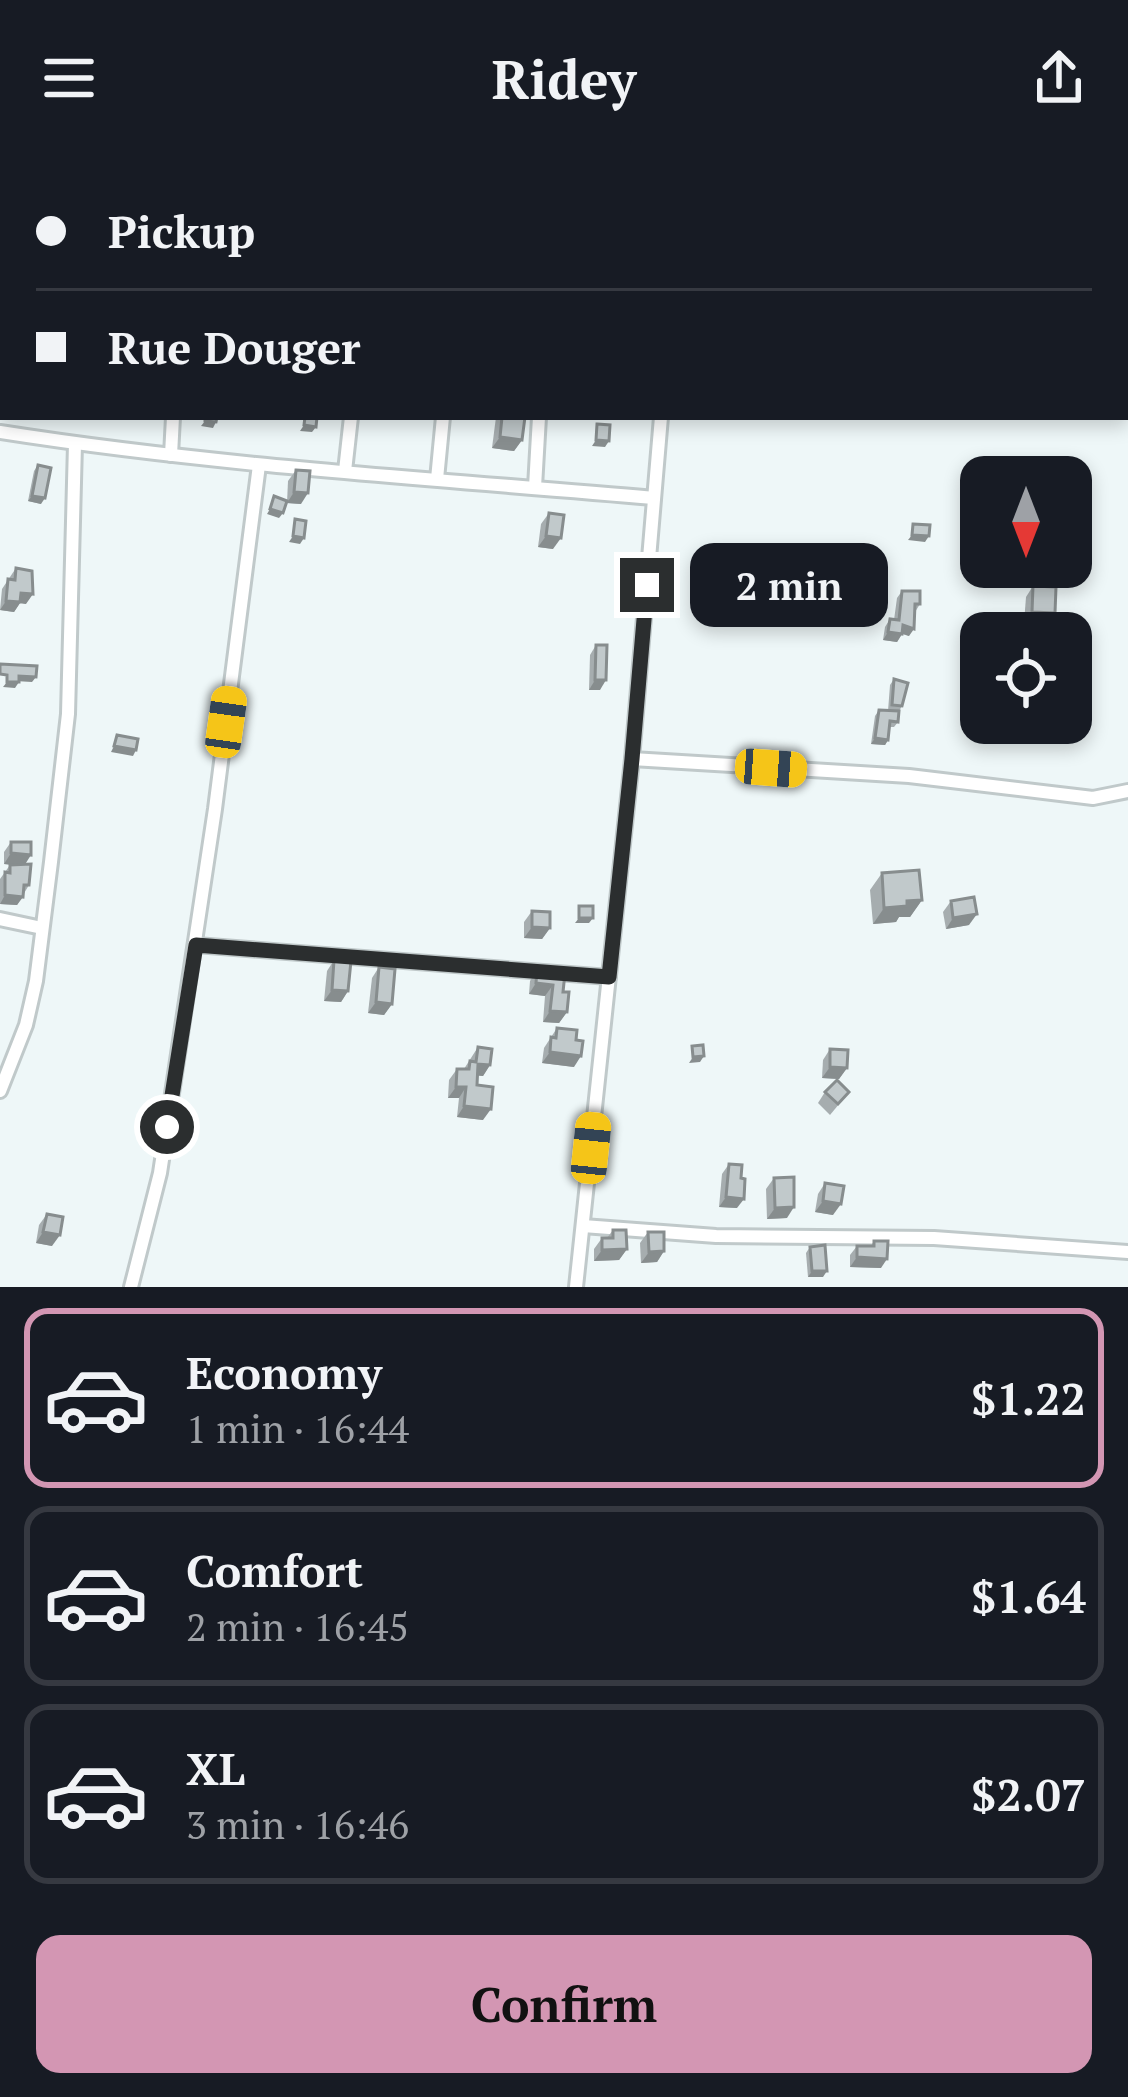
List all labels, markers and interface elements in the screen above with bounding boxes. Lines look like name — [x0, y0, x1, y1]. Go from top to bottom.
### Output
text: Ridey — [492, 43, 636, 114]
icon: menu — [36, 45, 102, 111]
icon: share — [1026, 45, 1092, 111]
text: Pickup — [108, 201, 255, 261]
text: Rue Douger — [108, 317, 360, 377]
north arrow — [960, 456, 1092, 588]
map controls — [960, 456, 1092, 744]
callout: 2 min — [689, 543, 887, 627]
route end — [620, 558, 674, 612]
text: 2 min — [736, 559, 842, 611]
button: locate — [960, 612, 1092, 744]
car — [203, 684, 249, 760]
car — [734, 748, 808, 788]
route start — [140, 1100, 194, 1154]
car — [569, 1110, 613, 1186]
text: Economy — [186, 1342, 382, 1402]
icon: car — [42, 1344, 150, 1452]
text: $1.22 — [971, 1368, 1086, 1428]
text: 1 min · 16:44 — [186, 1402, 409, 1454]
text: Comfort — [186, 1540, 363, 1600]
icon: car — [42, 1542, 150, 1650]
text: $1.64 — [971, 1566, 1086, 1626]
text: 2 min · 16:45 — [186, 1600, 409, 1652]
text: XL — [186, 1738, 245, 1798]
icon: car — [42, 1740, 150, 1848]
text: $2.07 — [971, 1764, 1086, 1824]
text: 3 min · 16:46 — [186, 1798, 409, 1850]
button: Confirm — [36, 1935, 1092, 2073]

